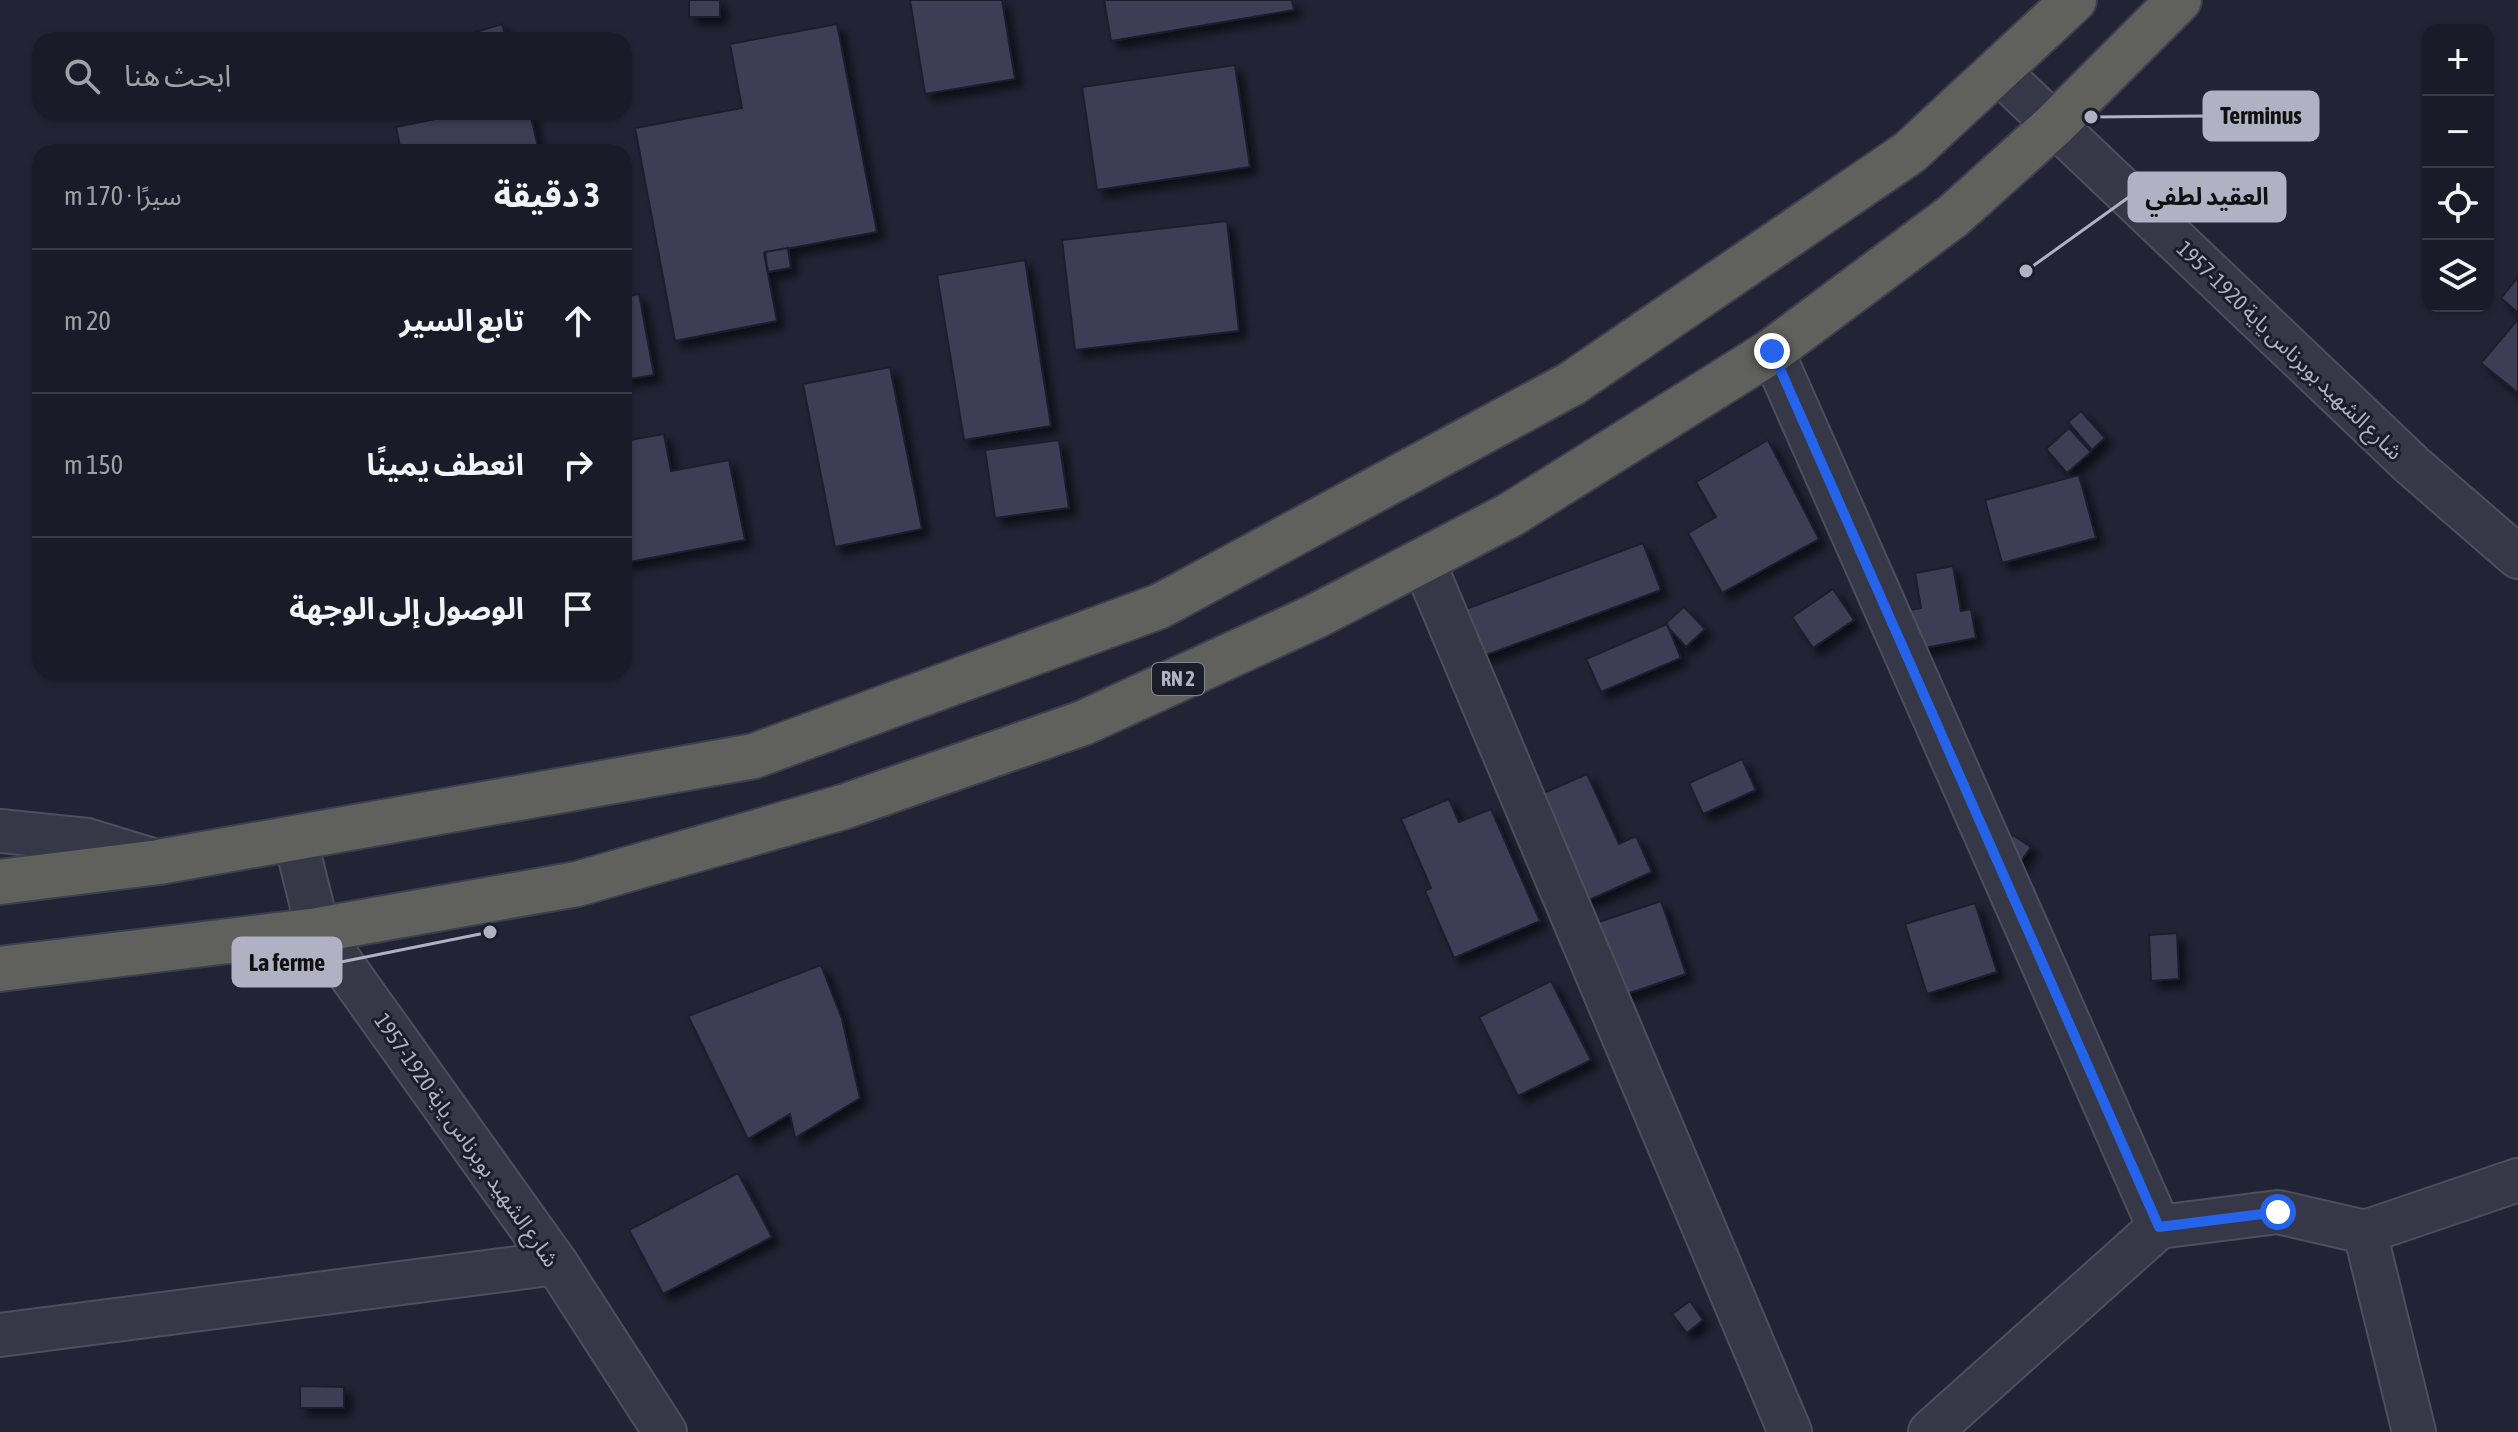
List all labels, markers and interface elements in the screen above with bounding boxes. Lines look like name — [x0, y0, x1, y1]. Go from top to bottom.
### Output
map controls — [2422, 24, 2494, 312]
button: + — [2422, 24, 2494, 96]
search box — [32, 32, 632, 120]
icon: search — [60, 54, 104, 98]
text: ابحث هنا — [124, 58, 231, 92]
callout: Terminus — [2204, 92, 2318, 140]
button: − — [2422, 96, 2494, 168]
text: Terminus — [2220, 102, 2302, 129]
button: locate — [2422, 168, 2494, 240]
callout: العقيد لطفي — [2129, 173, 2285, 221]
text: 3 دقيقة — [494, 175, 600, 214]
text: سيرًا · 170 m — [64, 181, 182, 211]
text: العقيد لطفي — [2145, 183, 2269, 217]
street label: شارع الشهيد بوبرناس ياية 1920-1957 — [2169, 235, 2408, 468]
button: layers — [2422, 240, 2494, 312]
icon: ahead — [556, 299, 600, 343]
text: تابع السير — [400, 303, 524, 337]
text: 20 m — [64, 306, 111, 336]
route end — [1754, 333, 1790, 369]
icon: right — [556, 443, 600, 487]
text: انعطف يمينًا — [367, 447, 524, 481]
text: 150 m — [64, 450, 123, 480]
icon: arrive — [556, 587, 600, 631]
text: الوصول إلى الوجهة — [289, 591, 524, 625]
road number: RN 2 — [1152, 663, 1204, 695]
callout: La ferme — [233, 938, 341, 986]
text: La ferme — [249, 949, 325, 976]
street label: شارع الشهيد بوبرناس ياية 1920-1957 — [366, 1008, 565, 1274]
route start — [2260, 1194, 2296, 1230]

